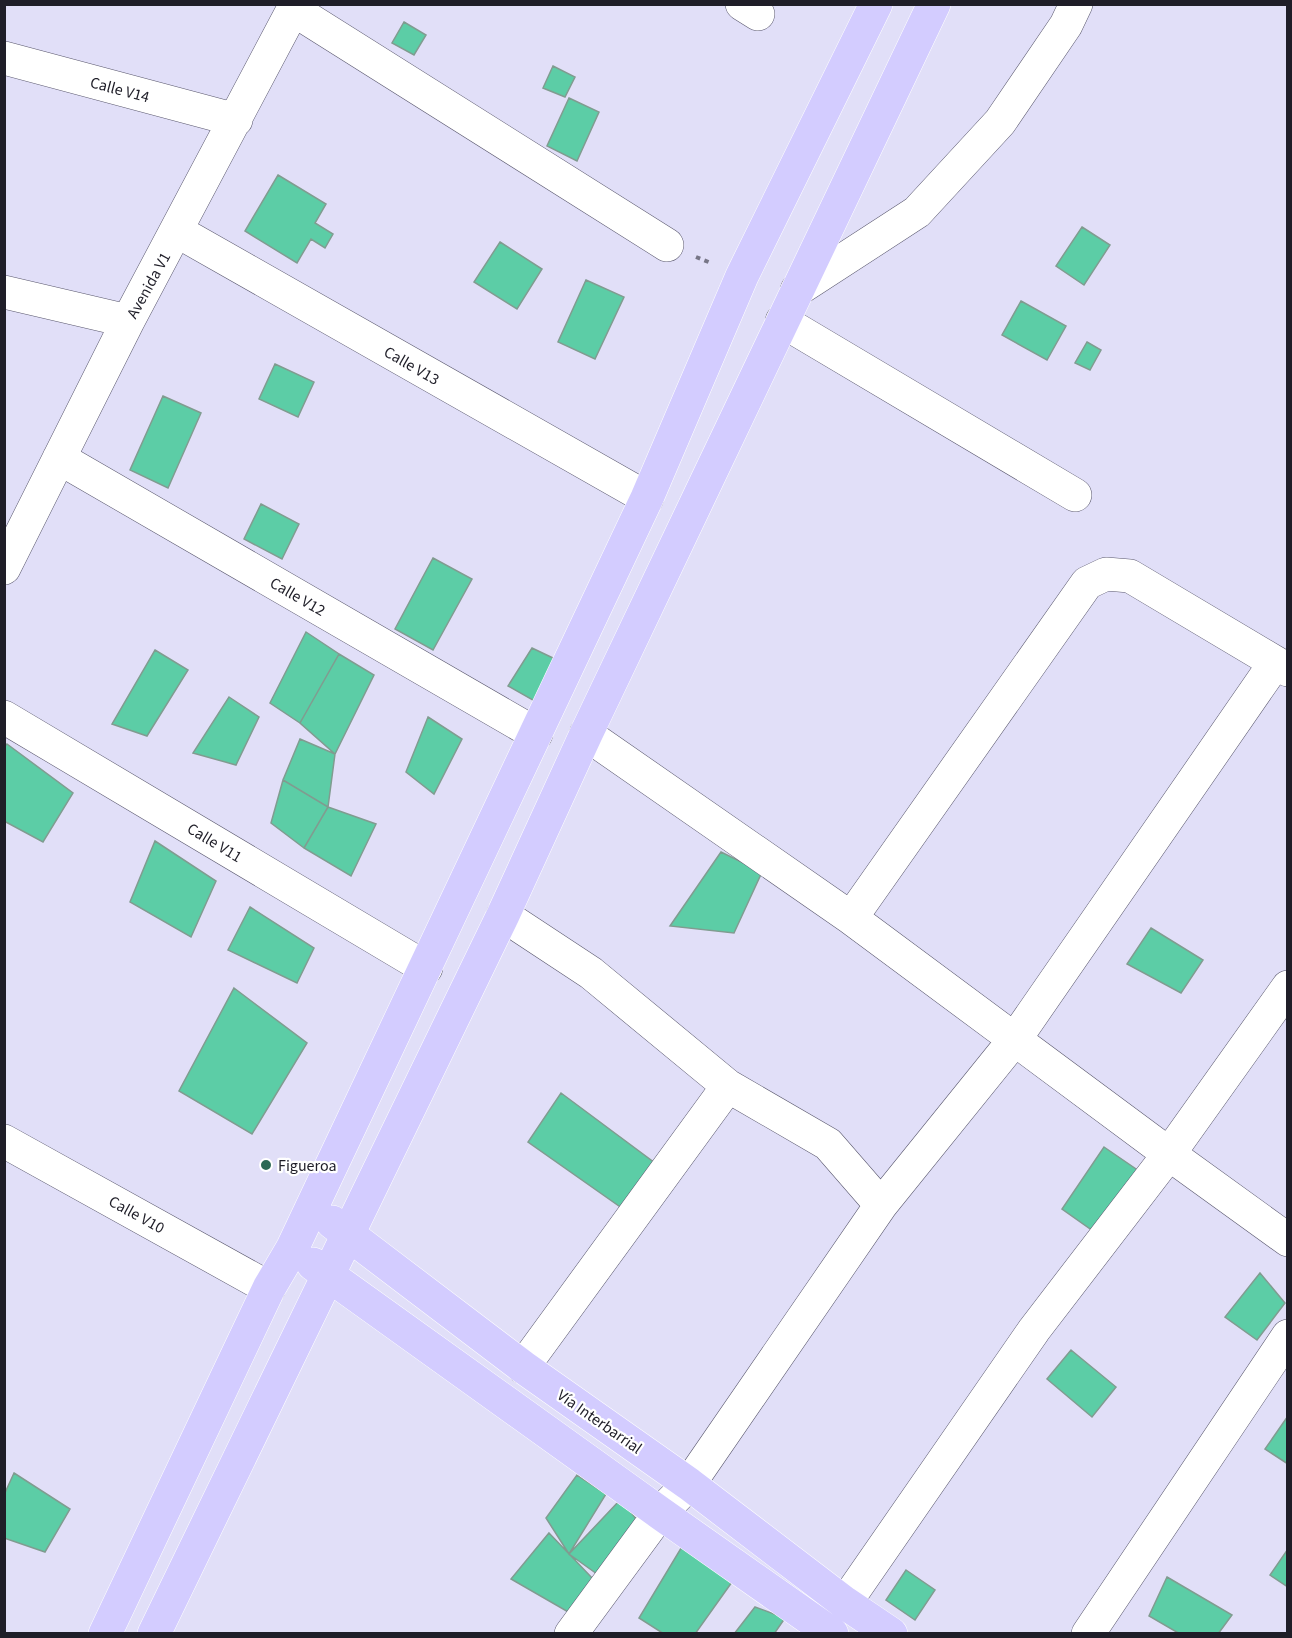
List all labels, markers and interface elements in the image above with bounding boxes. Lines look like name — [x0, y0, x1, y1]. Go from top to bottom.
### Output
street label: Calle V14 — [88, 71, 152, 108]
street label: Avenida V1 — [122, 248, 176, 323]
street label: Calle V13 — [380, 341, 443, 391]
street label: Calle V12 — [266, 572, 329, 622]
street label: Calle V11 — [183, 818, 246, 868]
place label: Figueroa — [278, 1155, 336, 1177]
marker: Figueroa — [259, 1158, 273, 1172]
street label: Calle V10 — [105, 1191, 168, 1239]
street label: Vía Interbarrial — [553, 1384, 646, 1459]

